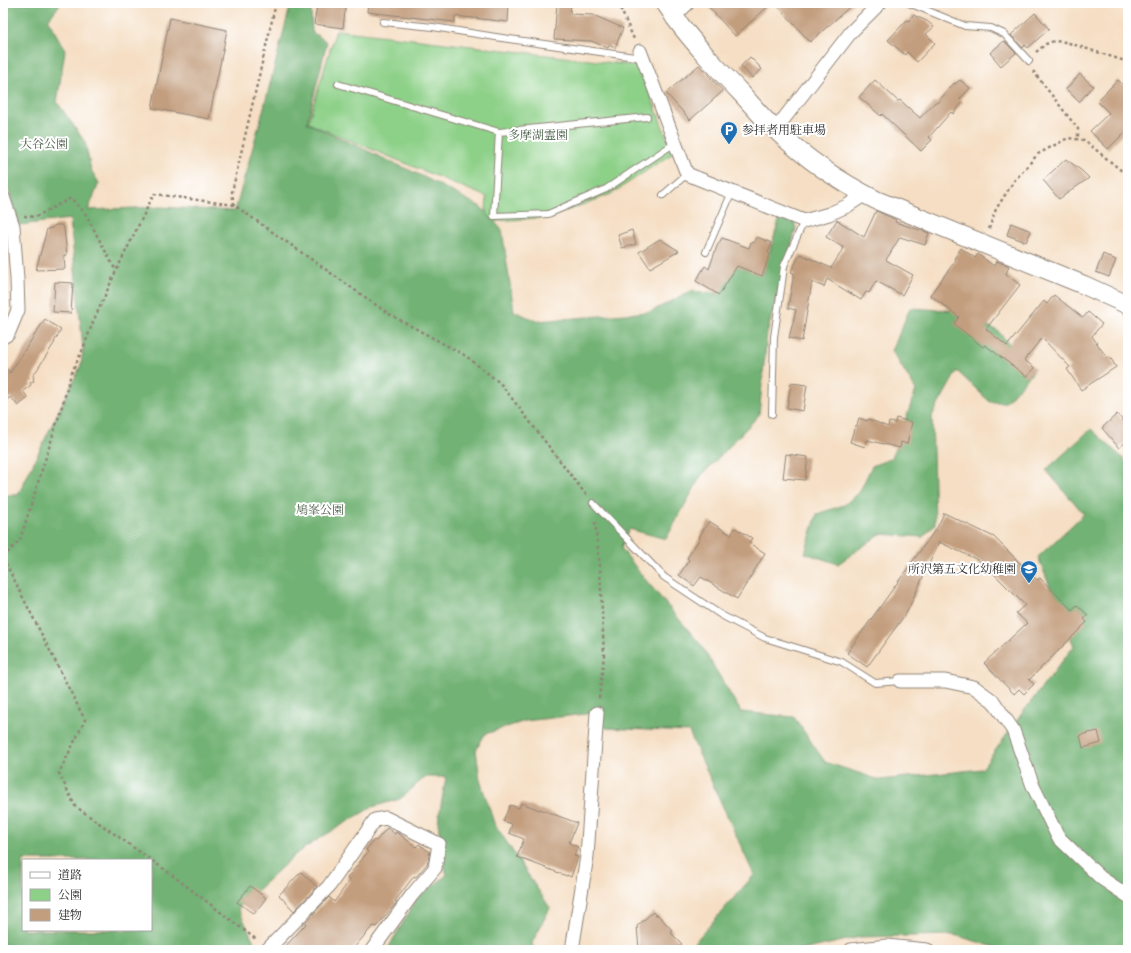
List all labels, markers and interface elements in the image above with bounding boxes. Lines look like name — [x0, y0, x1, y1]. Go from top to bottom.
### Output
parking icon: 参拝者用駐車場 — [719, 120, 739, 145]
place label: 参拝者用駐車場 — [742, 122, 826, 138]
park label: 多摩湖霊園 — [508, 127, 568, 143]
park label: 大谷公園 — [20, 136, 68, 152]
park label: 鳩峯公園 — [296, 502, 344, 518]
school or university icon: 所沢第五文化幼稚園 — [1019, 559, 1039, 584]
place label: 所沢第五文化幼稚園 — [908, 561, 1016, 577]
legend — [22, 859, 152, 931]
text: 道路 — [58, 867, 82, 883]
text: 公園 — [58, 887, 82, 903]
text: 建物 — [58, 907, 82, 923]

